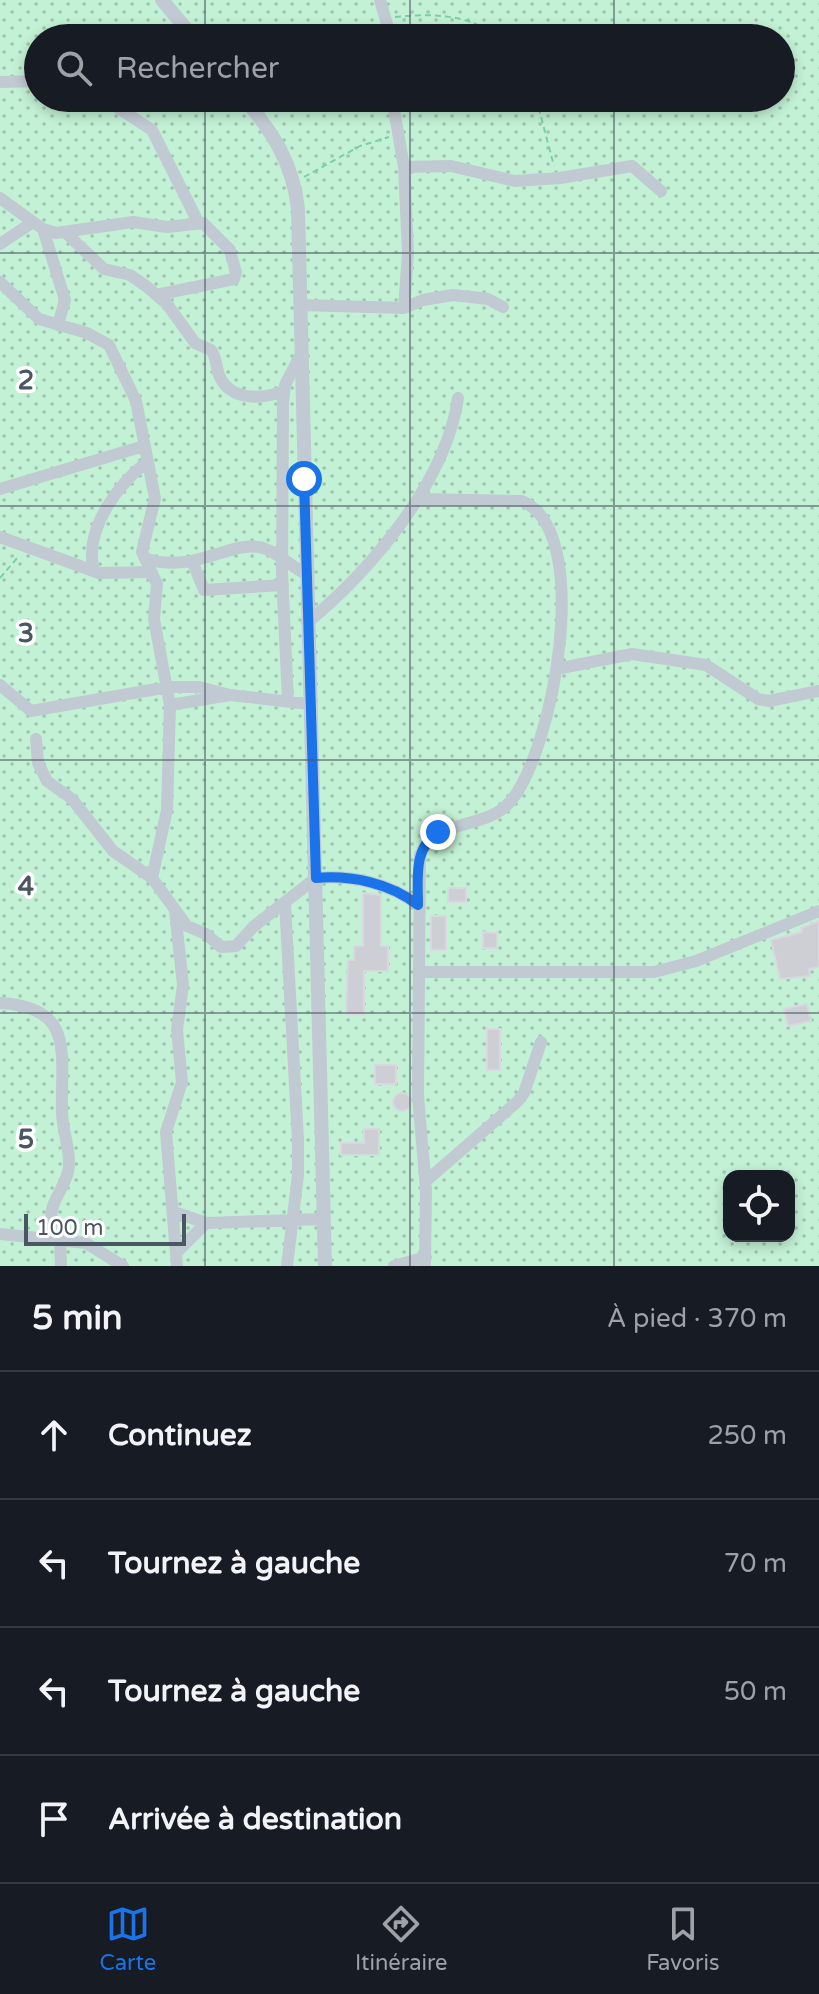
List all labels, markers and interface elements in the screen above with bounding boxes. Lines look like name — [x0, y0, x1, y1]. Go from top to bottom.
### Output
search box — [24, 24, 795, 112]
icon: search — [52, 46, 96, 90]
text: Rechercher — [116, 50, 279, 87]
text: 2 — [18, 365, 34, 396]
route start — [286, 461, 322, 497]
text: 3 — [18, 618, 34, 649]
route end — [420, 814, 456, 850]
text: 4 — [18, 871, 34, 902]
text: 5 — [18, 1124, 34, 1155]
map controls — [723, 1170, 795, 1242]
button: locate — [723, 1170, 795, 1242]
scale bar — [24, 1210, 186, 1246]
text: 100 m — [36, 1215, 103, 1241]
text: 5 min — [32, 1298, 123, 1339]
text: À pied · 370 m — [607, 1303, 787, 1334]
icon: ahead — [32, 1413, 76, 1457]
text: Continuez — [108, 1417, 252, 1454]
text: 250 m — [707, 1420, 787, 1451]
icon: left — [32, 1541, 76, 1585]
text: Tournez à gauche — [108, 1545, 360, 1582]
text: 70 m — [724, 1548, 787, 1579]
icon: left — [32, 1669, 76, 1713]
text: Tournez à gauche — [108, 1673, 360, 1710]
text: 50 m — [724, 1676, 787, 1707]
icon: arrive — [32, 1797, 76, 1841]
text: Arrivée à destination — [108, 1801, 402, 1838]
tab: Carte — [99, 1902, 156, 1976]
tab: Itinéraire — [355, 1902, 448, 1976]
tab: Favoris — [646, 1902, 720, 1976]

